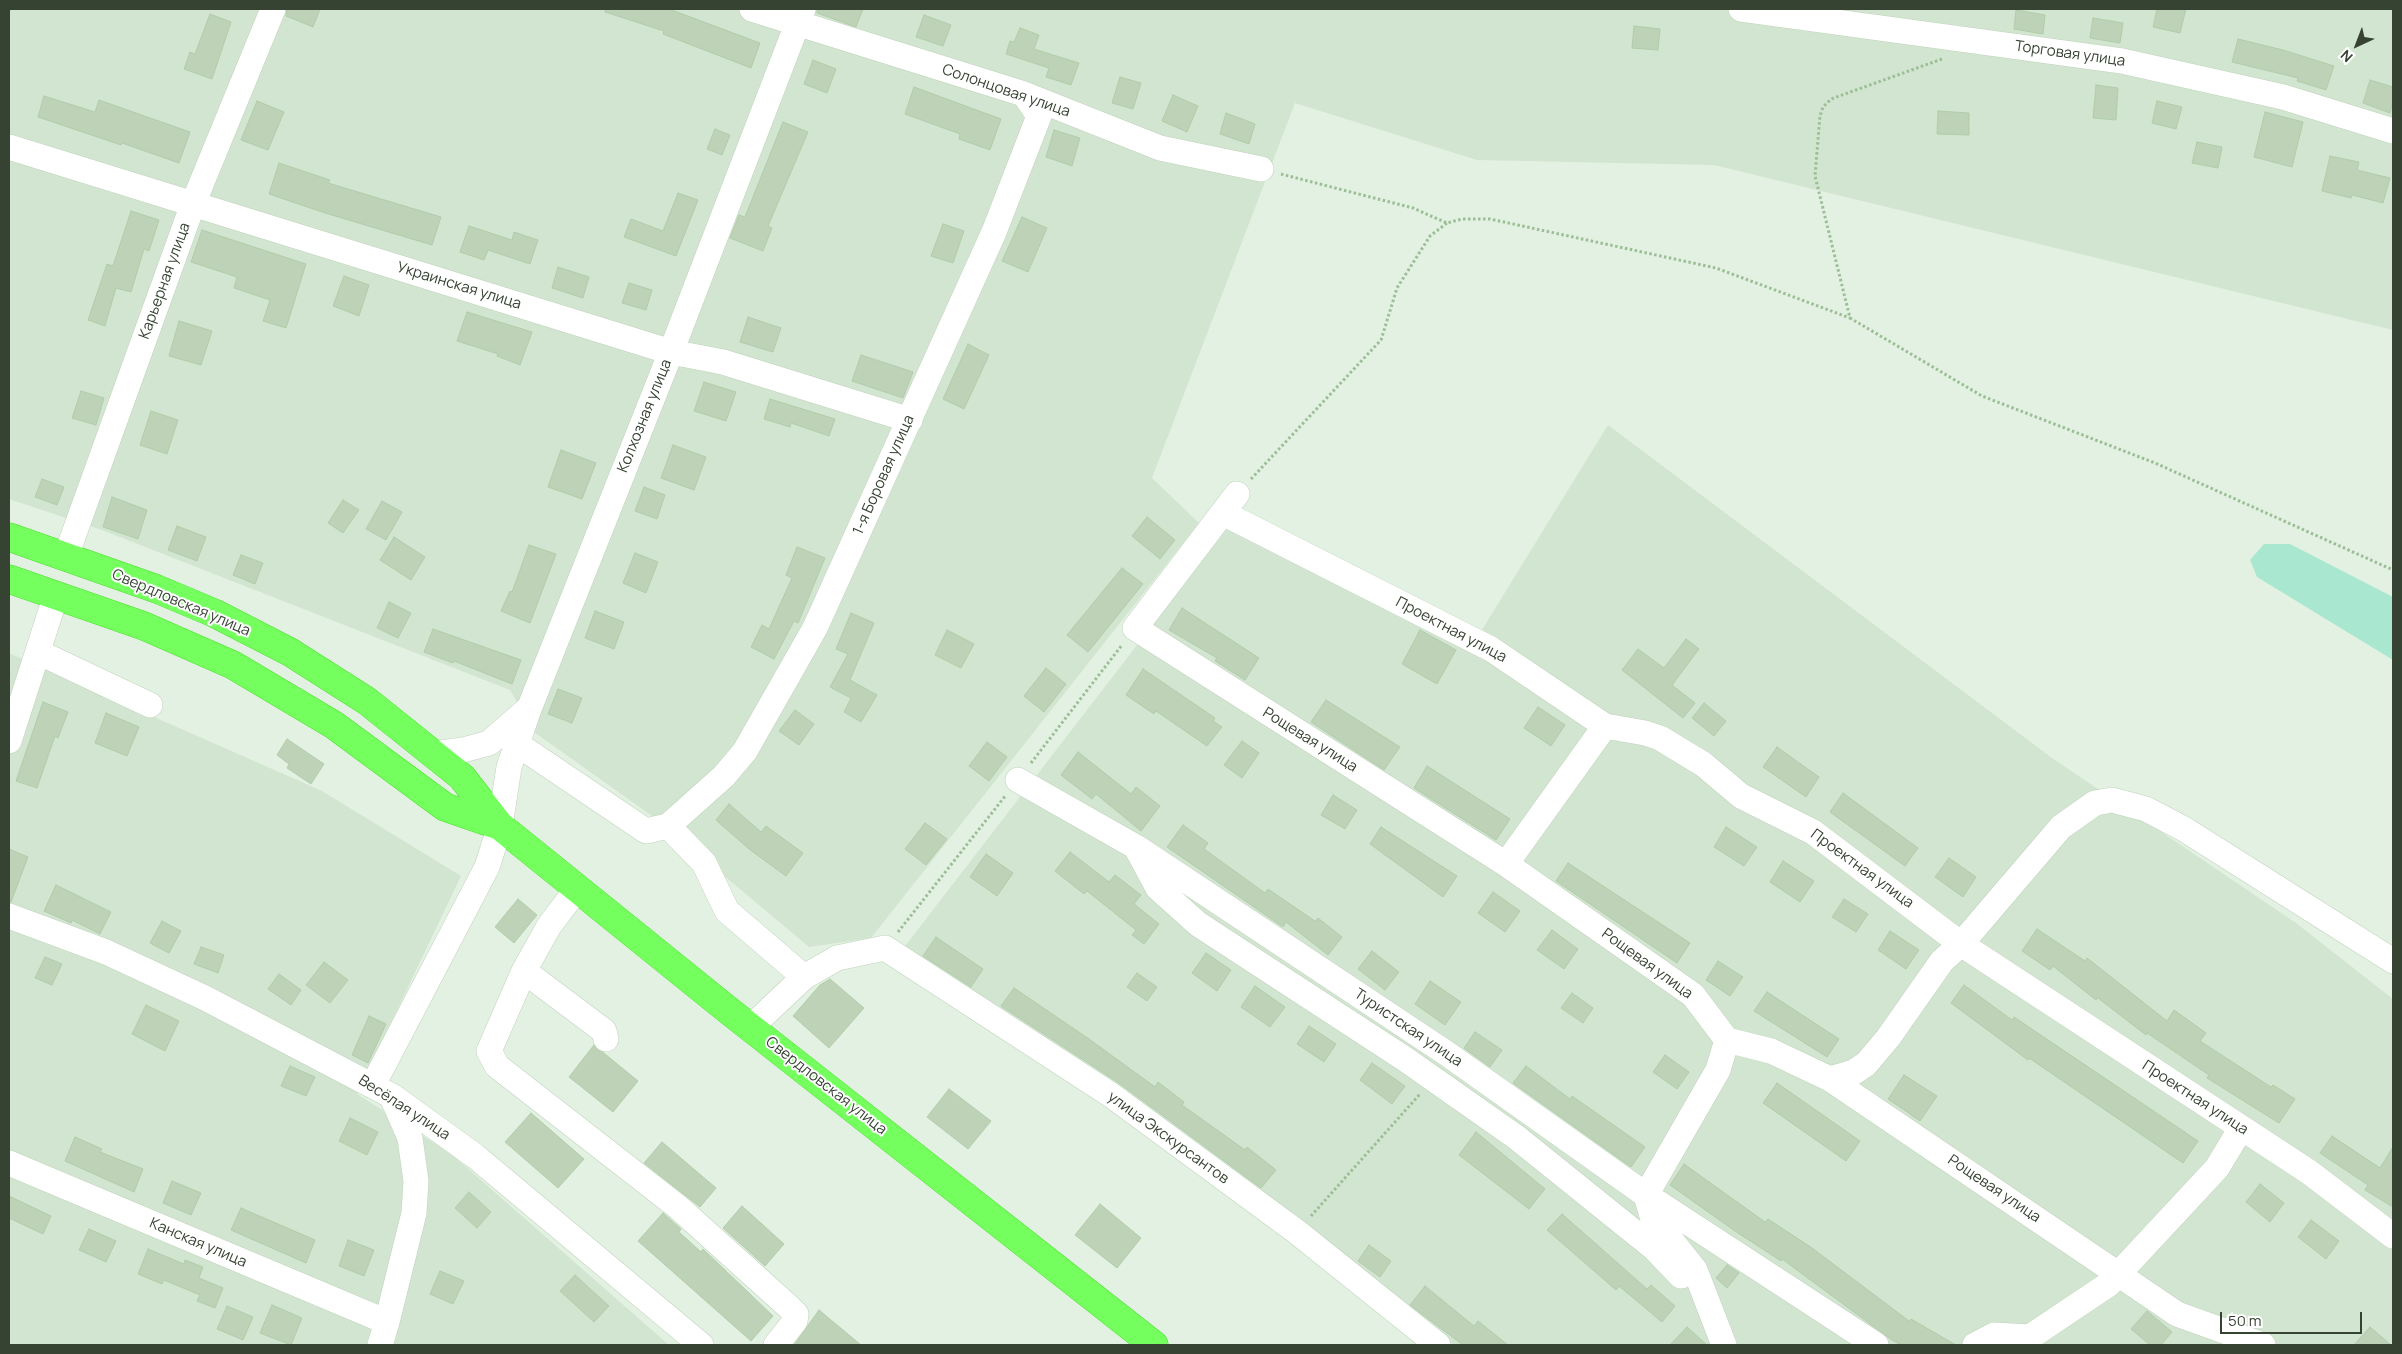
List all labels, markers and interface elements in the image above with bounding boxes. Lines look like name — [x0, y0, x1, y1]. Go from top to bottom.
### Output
north arrow — [2332, 20, 2382, 70]
street label: Торговая улица — [2014, 37, 2126, 71]
text: N — [2336, 46, 2357, 67]
street label: Солонцовая улица — [940, 61, 1072, 121]
street label: Карьерная улица — [136, 220, 194, 342]
street label: Украинская улица — [395, 259, 523, 313]
street label: Колхозная улица — [614, 357, 676, 475]
street label: 1-я Боровая улица — [850, 412, 918, 538]
street label: Свердловская улица — [109, 566, 253, 640]
street label: Проектная улица — [1393, 593, 1509, 667]
street label: Рощевая улица — [1259, 704, 1361, 776]
street label: Проектная улица — [1807, 826, 1917, 912]
street label: Рощевая улица — [1598, 925, 1696, 1003]
street label: Туристская улица — [1351, 985, 1465, 1071]
street label: Свердловская улица — [762, 1033, 890, 1139]
street label: Проектная улица — [2139, 1057, 2251, 1139]
street label: Весёлая улица — [355, 1072, 453, 1144]
street label: улица Экскурсантов — [1104, 1088, 1232, 1188]
street label: Рощевая улица — [1944, 1151, 2044, 1227]
street label: Канская улица — [147, 1214, 249, 1272]
scale bar — [2222, 1302, 2364, 1334]
text: 50 m — [2228, 1310, 2262, 1331]

